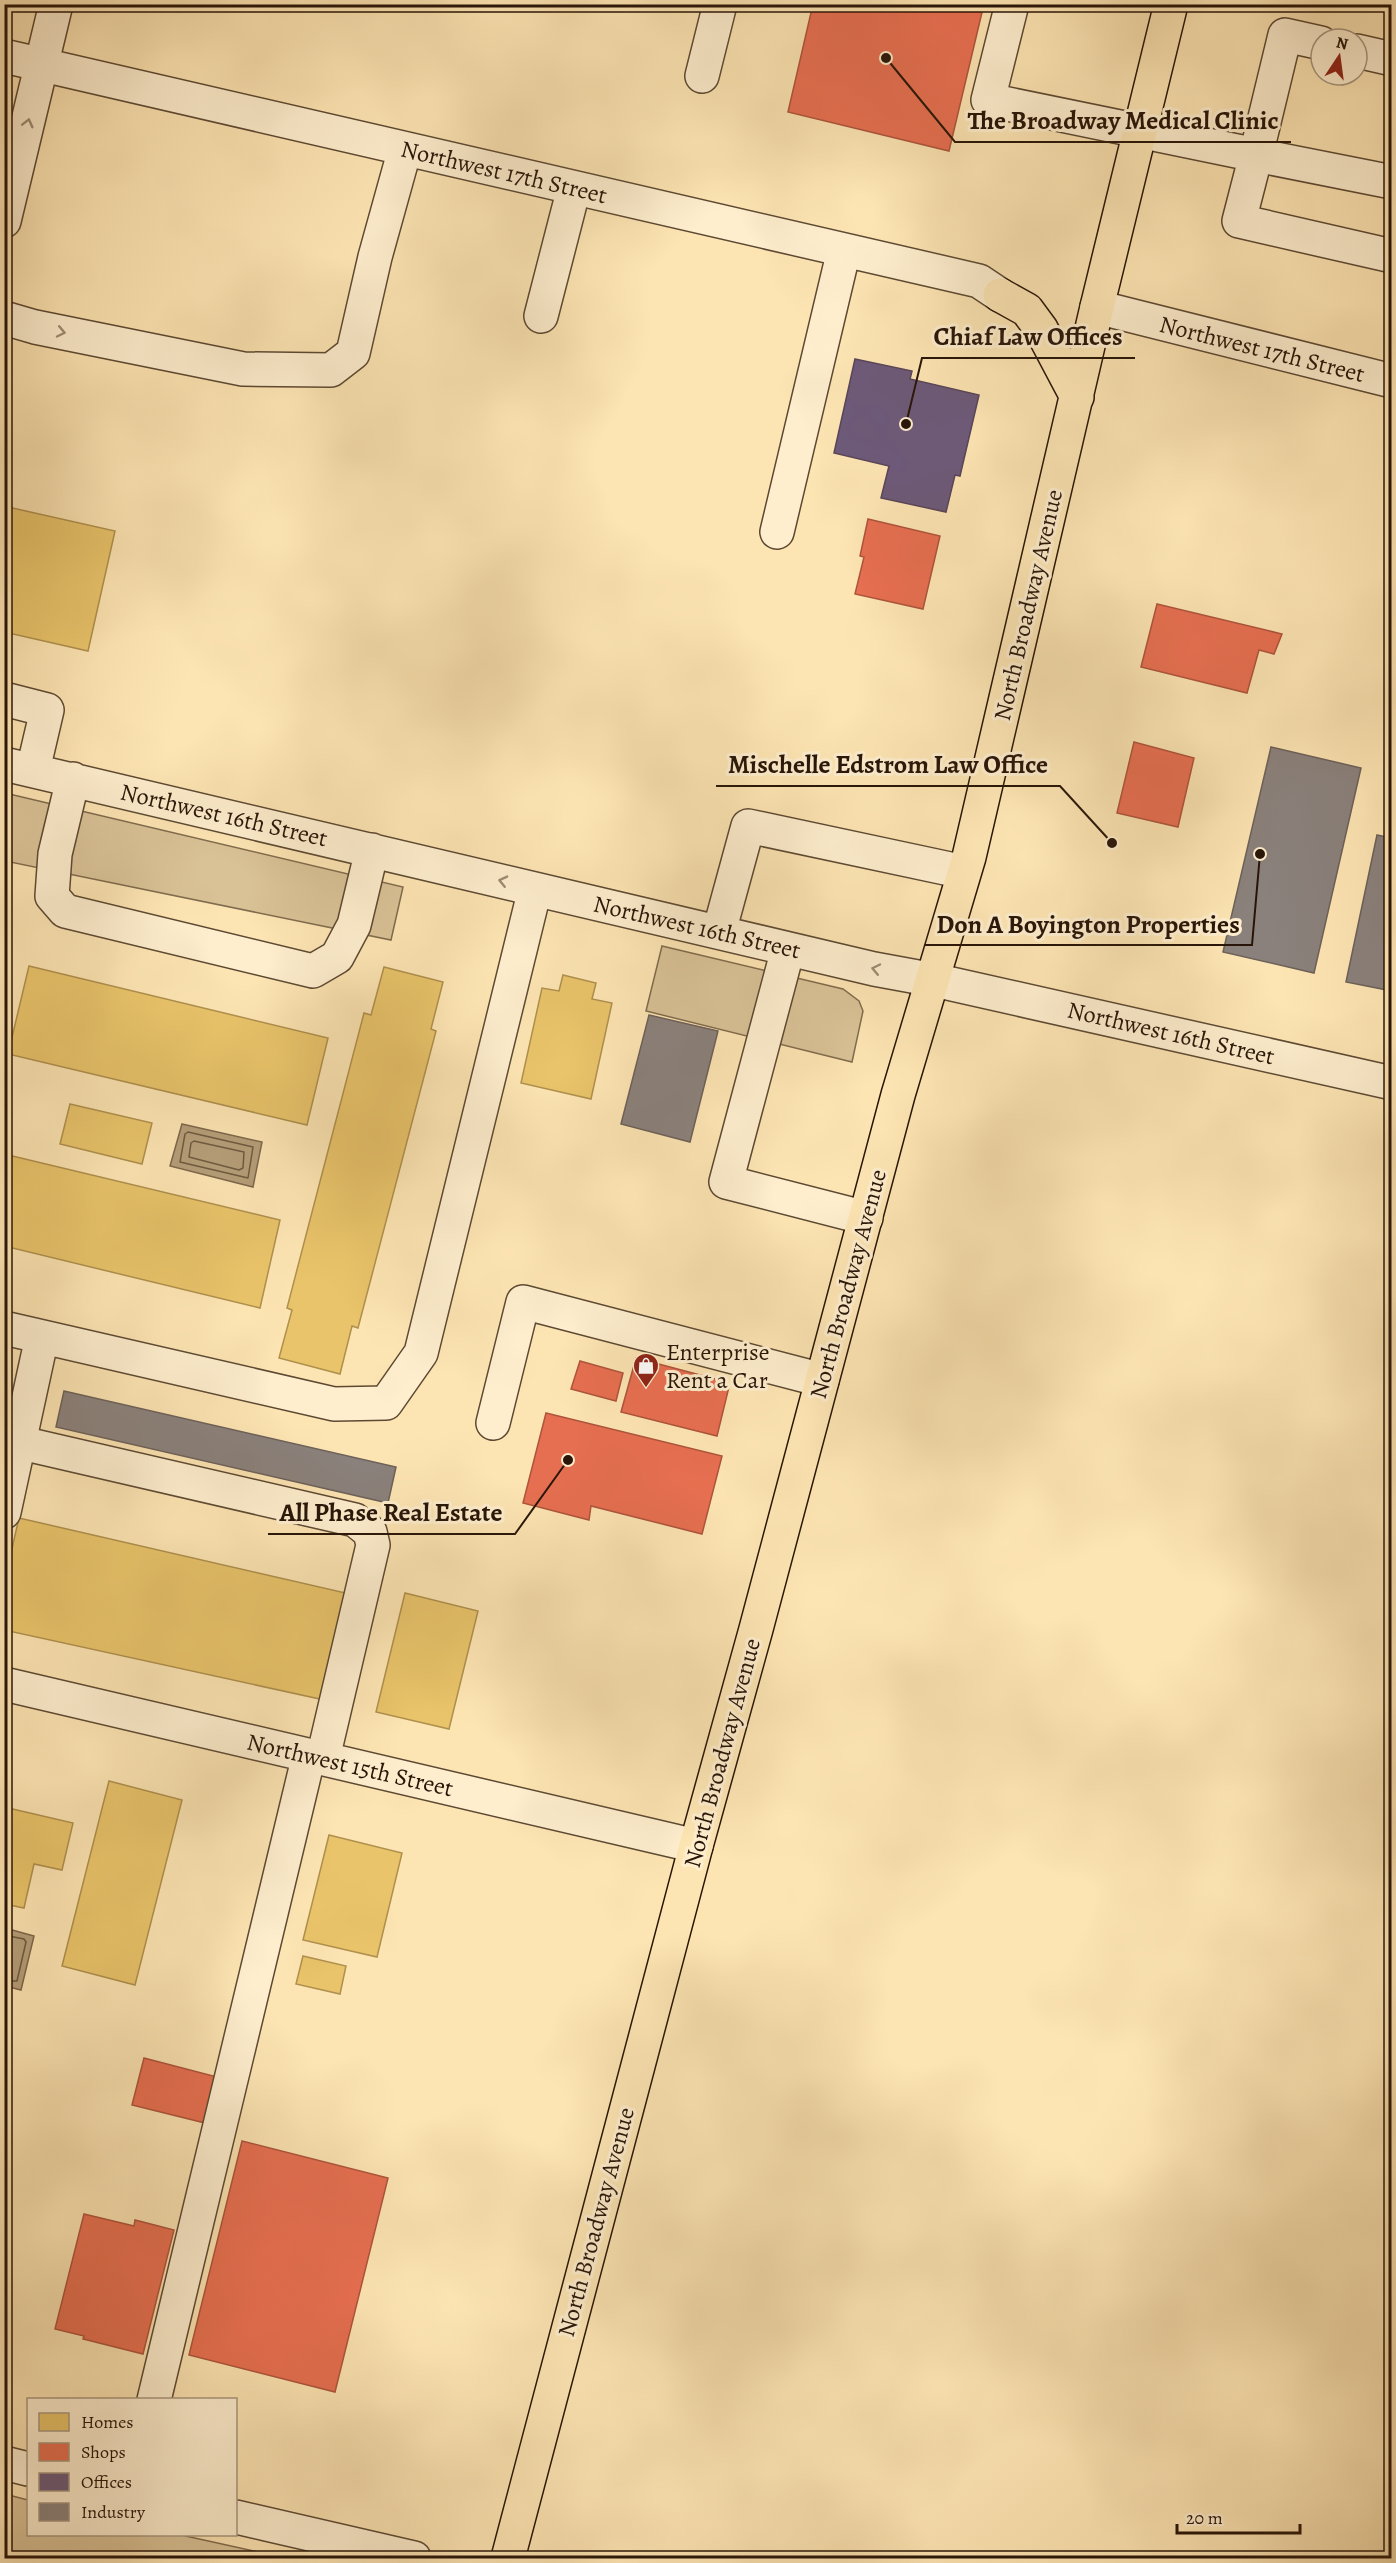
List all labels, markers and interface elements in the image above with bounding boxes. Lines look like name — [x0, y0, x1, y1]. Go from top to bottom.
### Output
north arrow — [1309, 27, 1369, 87]
text: N — [1334, 31, 1351, 55]
callout: The Broadway Medical Clinic — [955, 98, 1291, 142]
text: The Broadway Medical Clinic — [967, 103, 1279, 138]
one-way arrow — [21, 118, 34, 128]
street label: Northwest 17th Street — [398, 133, 610, 211]
street label: Northwest 17th Street — [1156, 308, 1368, 390]
callout: Chiaf Law Offices — [922, 314, 1135, 358]
text: Chiaf Law Offices — [934, 319, 1122, 354]
one-way arrow — [56, 325, 66, 338]
street label: North Broadway Avenue — [986, 486, 1070, 724]
callout: Mischelle Edstrom Law Office — [716, 742, 1060, 786]
text: Mischelle Edstrom Law Office — [728, 747, 1048, 782]
street label: Northwest 16th Street — [117, 776, 331, 854]
one-way arrow — [498, 876, 508, 889]
street label: Northwest 16th Street — [590, 888, 804, 966]
callout: Don A Boyington Properties — [925, 901, 1252, 945]
text: Don A Boyington Properties — [936, 907, 1240, 942]
one-way arrow — [872, 964, 882, 977]
street label: Northwest 16th Street — [1064, 994, 1278, 1072]
street label: North Broadway Avenue — [802, 1166, 894, 1402]
place label: Enterprise Rent a Car — [666, 1336, 770, 1396]
shop icon: Enterprise Rent a Car — [631, 1351, 661, 1389]
callout: All Phase Real Estate — [268, 1490, 515, 1534]
text: All Phase Real Estate — [279, 1495, 502, 1530]
street label: North Broadway Avenue — [676, 1635, 768, 1871]
street label: Northwest 15th Street — [244, 1726, 456, 1804]
street label: North Broadway Avenue — [550, 2104, 642, 2340]
legend — [27, 2398, 237, 2536]
text: Homes — [81, 2410, 133, 2434]
text: Shops — [81, 2440, 126, 2464]
text: Offices — [81, 2470, 132, 2494]
scale bar — [1177, 2497, 1300, 2535]
text: Industry — [81, 2500, 146, 2524]
text: 20 m — [1186, 2506, 1223, 2530]

